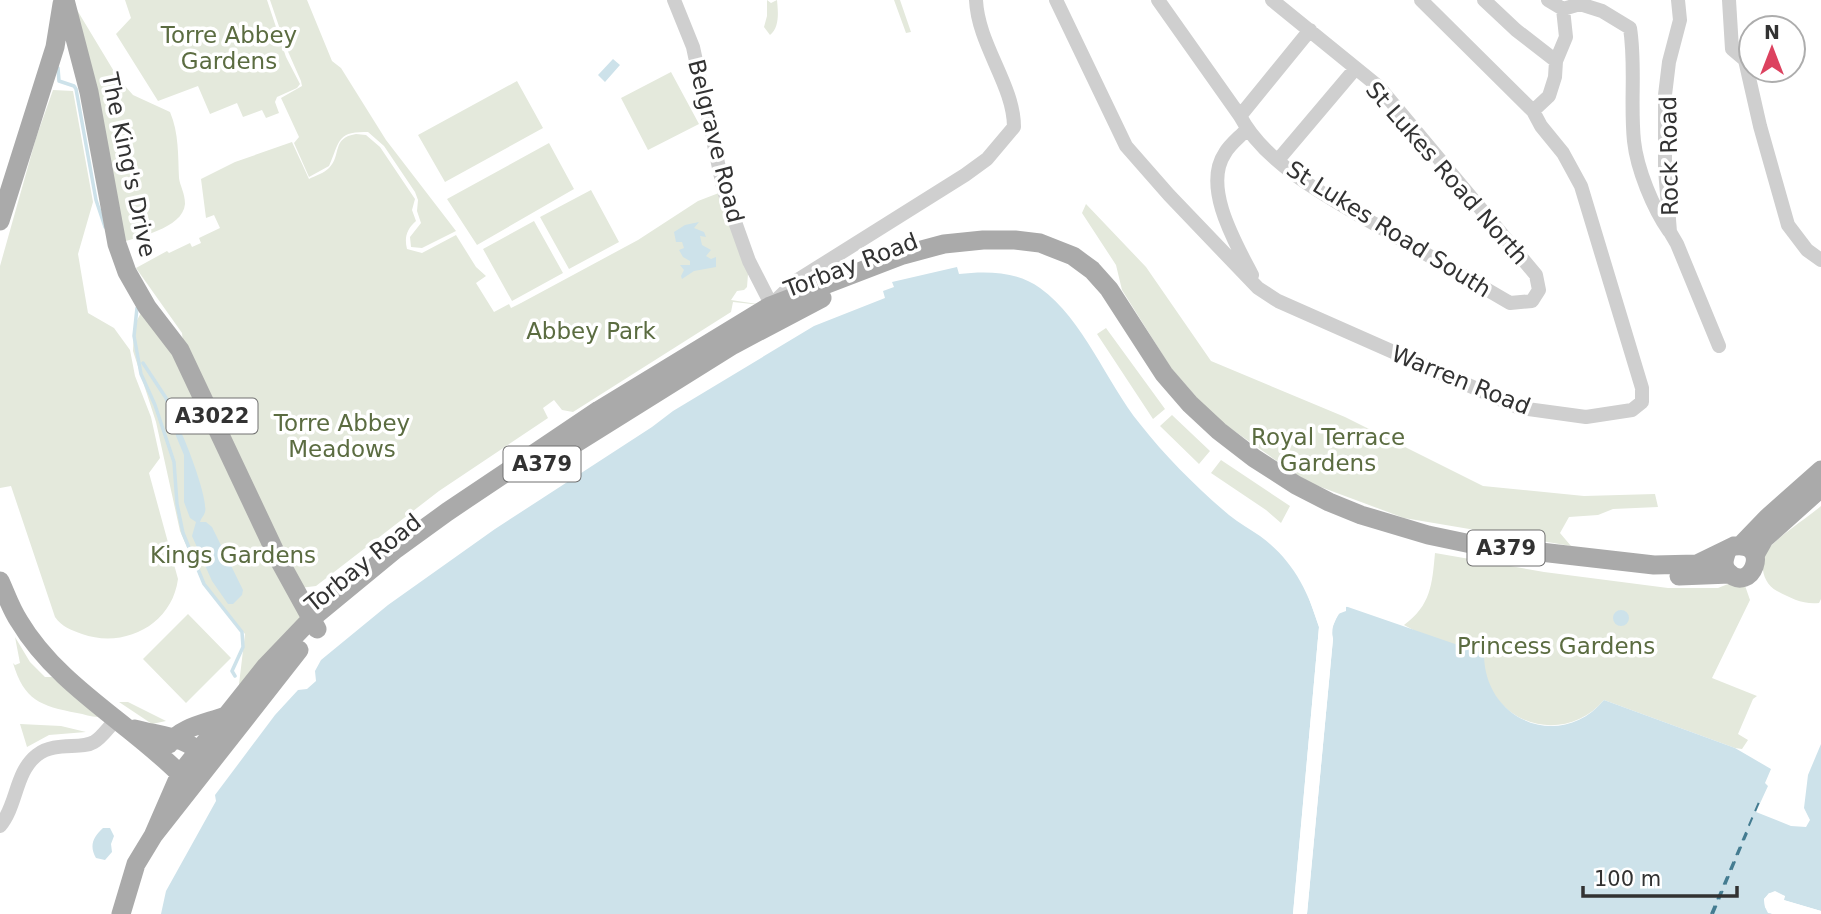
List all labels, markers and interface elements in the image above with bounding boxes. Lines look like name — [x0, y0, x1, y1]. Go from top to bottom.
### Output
north arrow — [1737, 14, 1807, 84]
text: N — [1764, 21, 1780, 43]
park label: Torre Abbey Gardens — [160, 22, 297, 74]
street label: Belgrave Road — [683, 57, 749, 225]
street label: The King's Drive — [97, 70, 161, 259]
street label: St Lukes Road North — [1361, 76, 1533, 270]
street label: Rock Road — [1655, 96, 1683, 216]
street label: St Lukes Road South — [1282, 156, 1496, 302]
street label: Torbay Road — [780, 228, 921, 303]
park label: Abbey Park — [526, 318, 657, 344]
street label: Warren Road — [1388, 340, 1534, 420]
road number: A3022 — [166, 398, 258, 434]
park label: Torre Abbey Meadows — [273, 410, 410, 462]
park label: Royal Terrace Gardens — [1251, 424, 1405, 476]
road number: A379 — [504, 447, 580, 482]
street label: Torbay Road — [299, 509, 426, 618]
road number: A379 — [1468, 530, 1544, 566]
park label: Kings Gardens — [150, 542, 316, 568]
park label: Princess Gardens — [1457, 633, 1655, 659]
scale bar — [1583, 855, 1737, 899]
text: 100 m — [1594, 867, 1661, 891]

